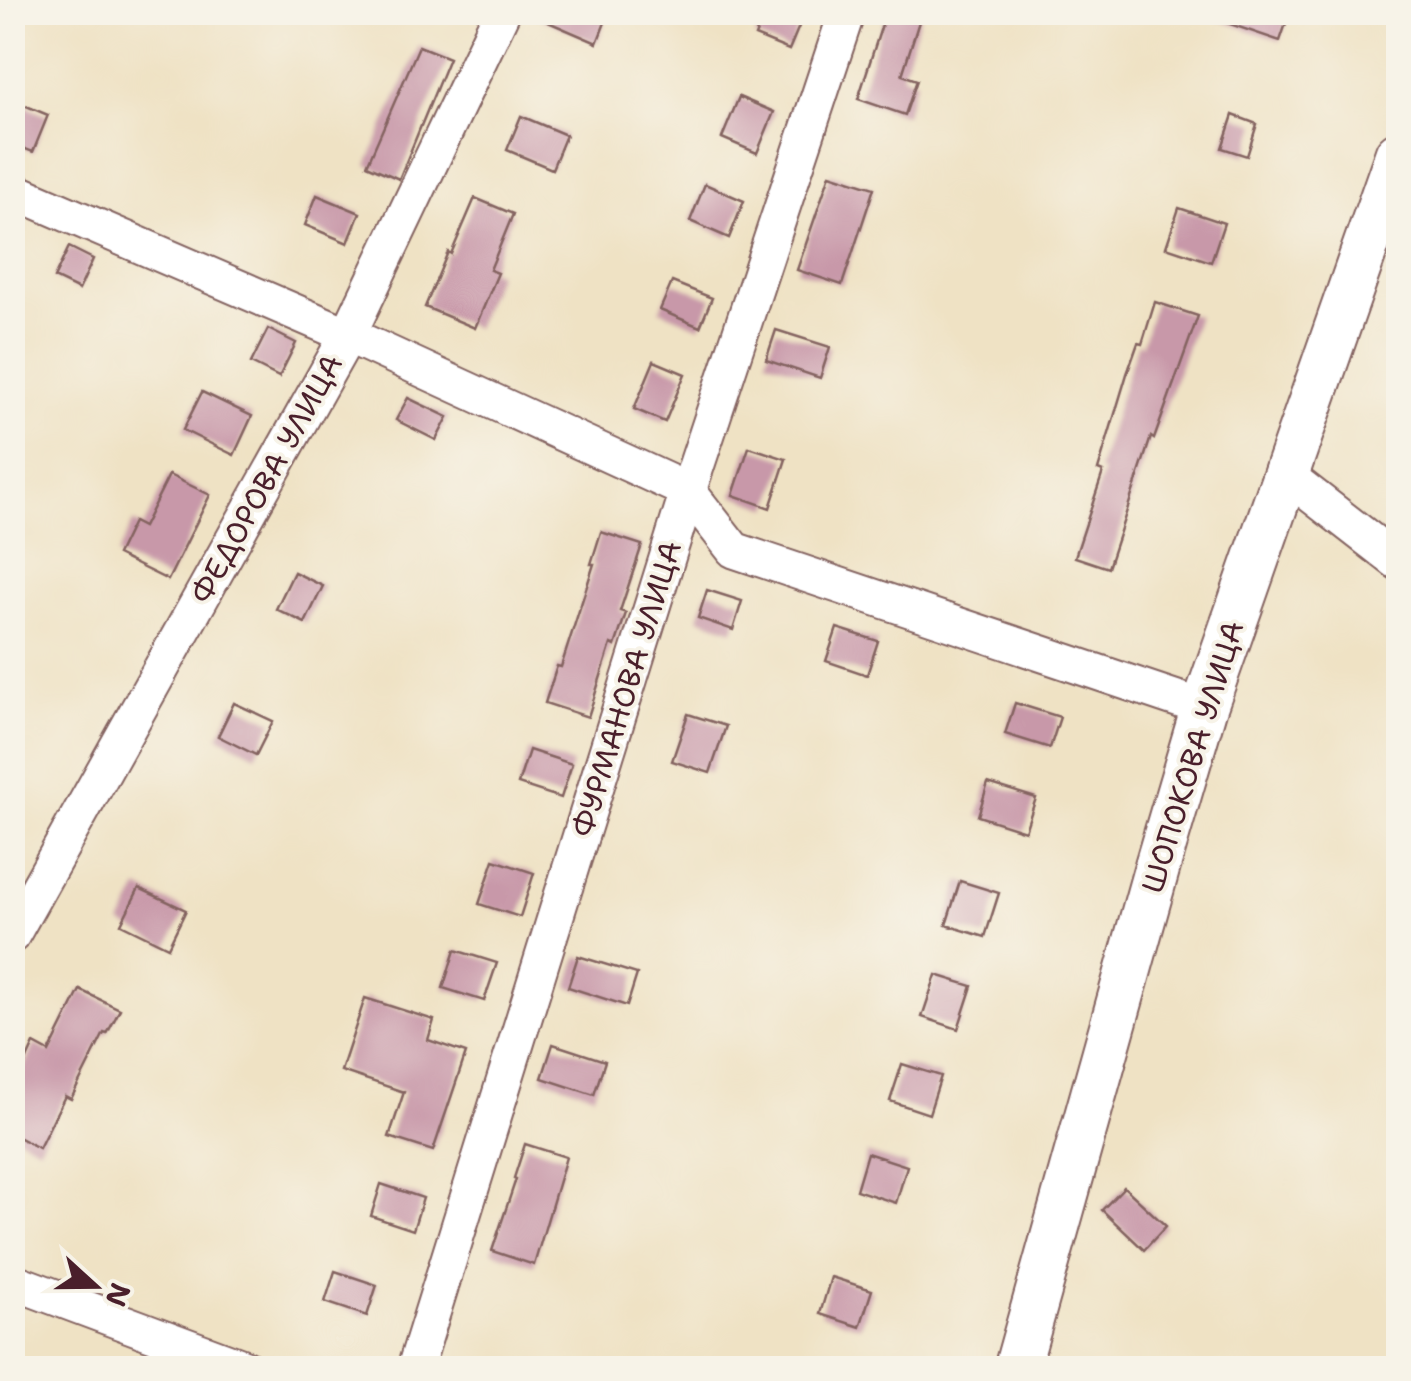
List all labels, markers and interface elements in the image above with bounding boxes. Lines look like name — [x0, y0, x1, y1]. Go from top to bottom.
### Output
street label: ФЕДОРОВА УЛИЦА — [181, 347, 352, 611]
street label: ФУРМАНОВА УЛИЦА — [562, 536, 691, 842]
street label: ШОПОКОВА УЛИЦА — [1132, 616, 1253, 898]
north arrow — [45, 1236, 145, 1336]
text: N — [97, 1278, 140, 1312]

